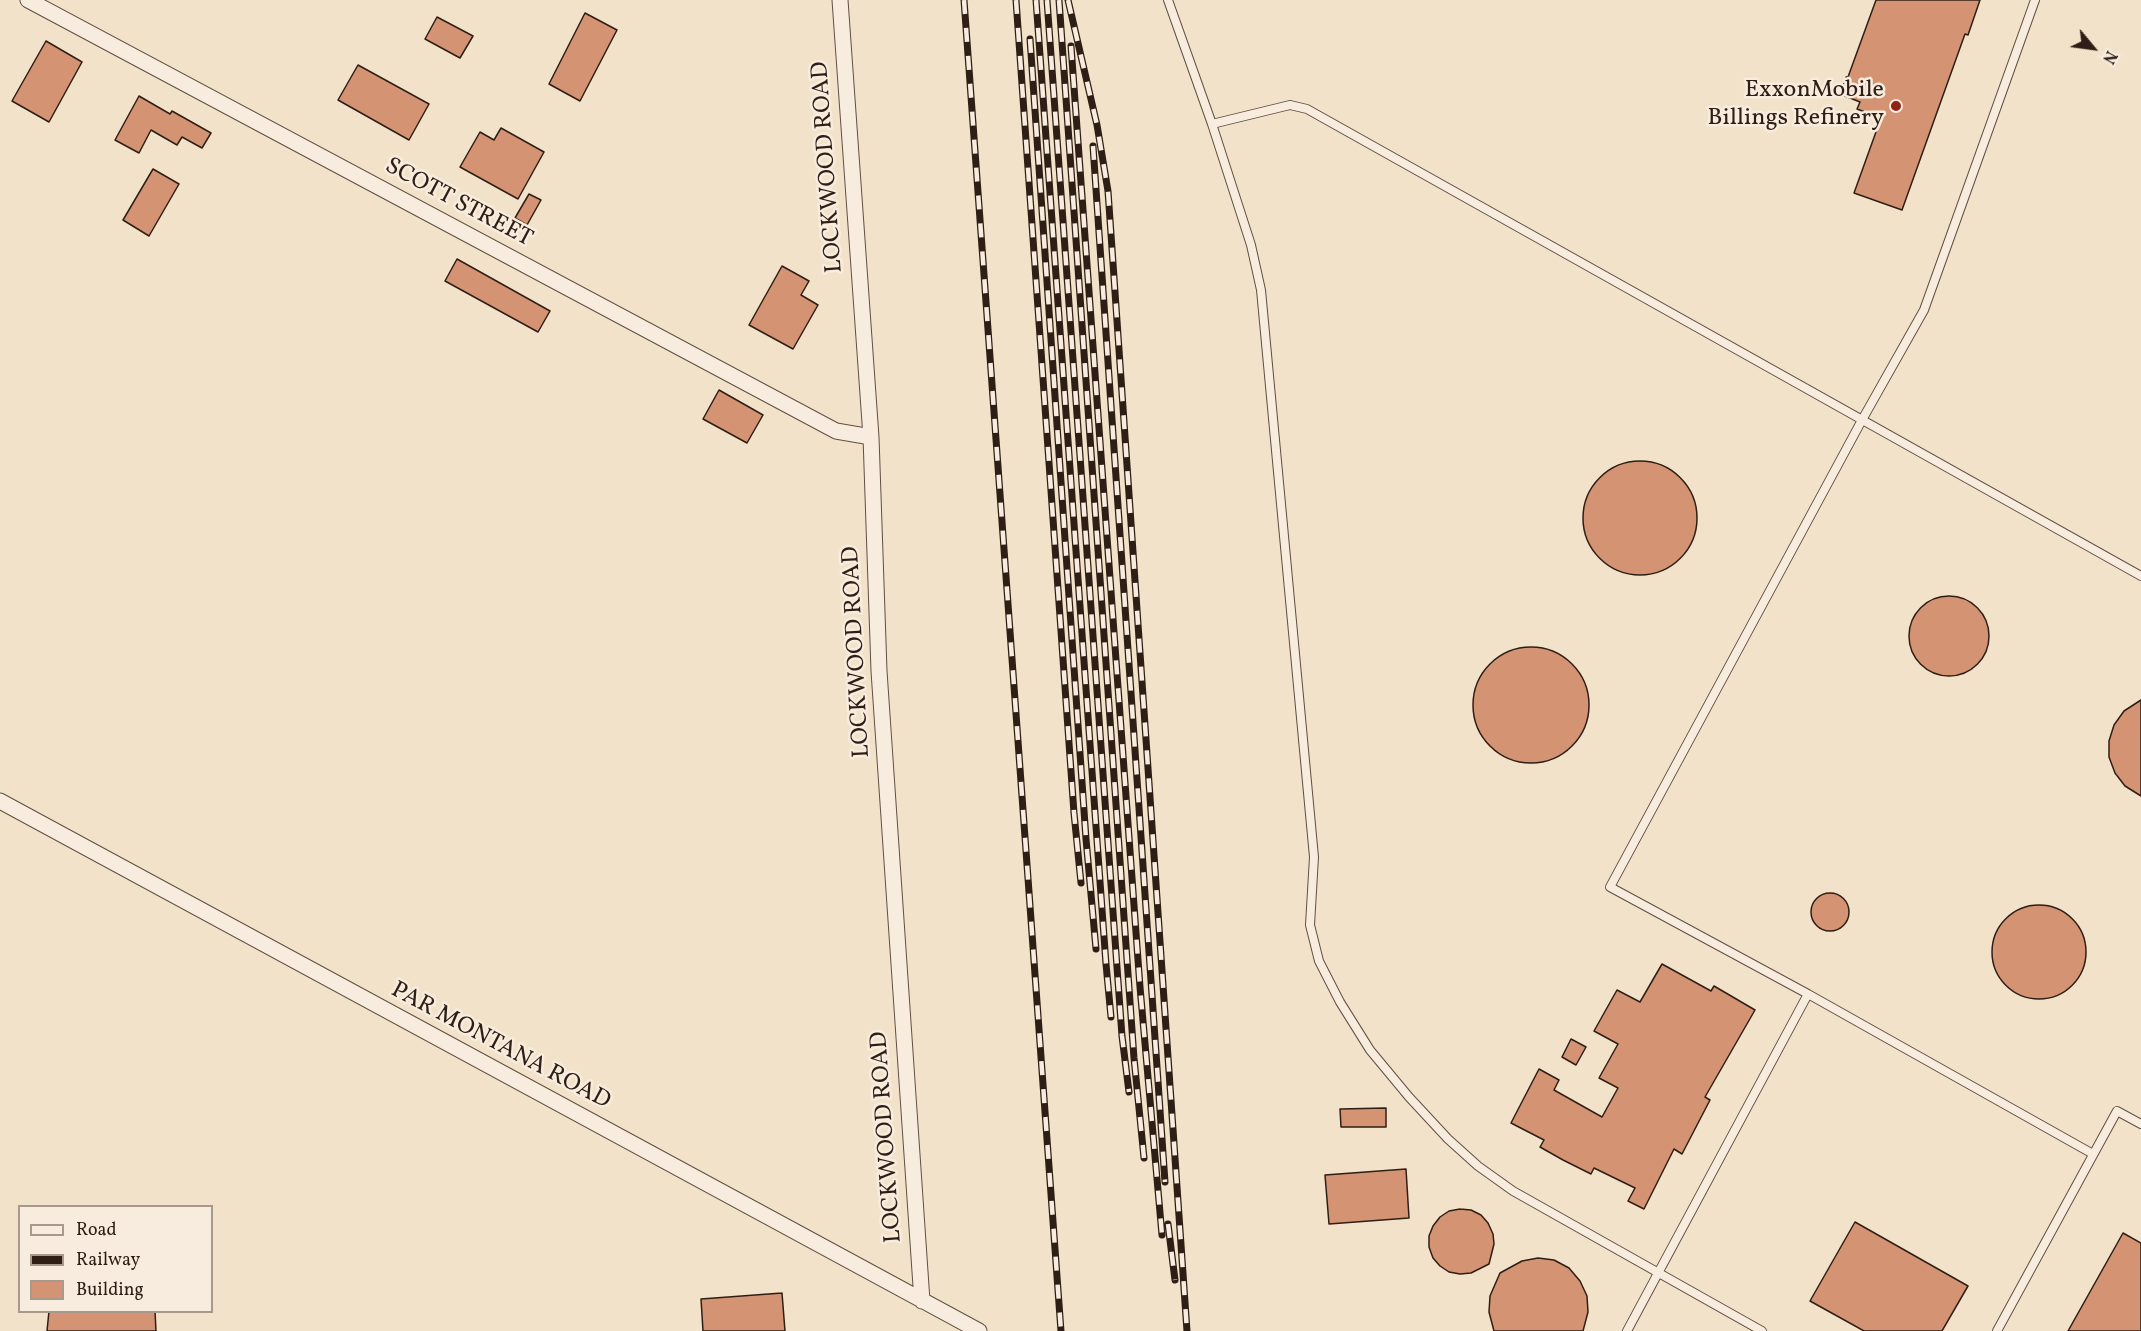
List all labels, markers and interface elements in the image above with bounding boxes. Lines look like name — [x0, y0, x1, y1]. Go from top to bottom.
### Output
north arrow — [2063, 18, 2123, 78]
text: N — [2096, 46, 2121, 67]
street label: LOCKWOOD ROAD — [807, 60, 851, 274]
place label: ExxonMobile Billings Refinery — [1707, 78, 1884, 134]
marker: ExxonMobile Billings Refinery — [1889, 99, 1903, 113]
street label: SCOTT STREET — [379, 153, 537, 255]
street label: LOCKWOOD ROAD — [838, 545, 878, 759]
street label: PAR MONTANA ROAD — [385, 977, 615, 1117]
street label: LOCKWOOD ROAD — [866, 1030, 910, 1244]
legend — [18, 1205, 213, 1313]
text: Road — [76, 1218, 117, 1243]
text: Railway — [76, 1248, 140, 1273]
text: Building — [76, 1278, 144, 1303]

